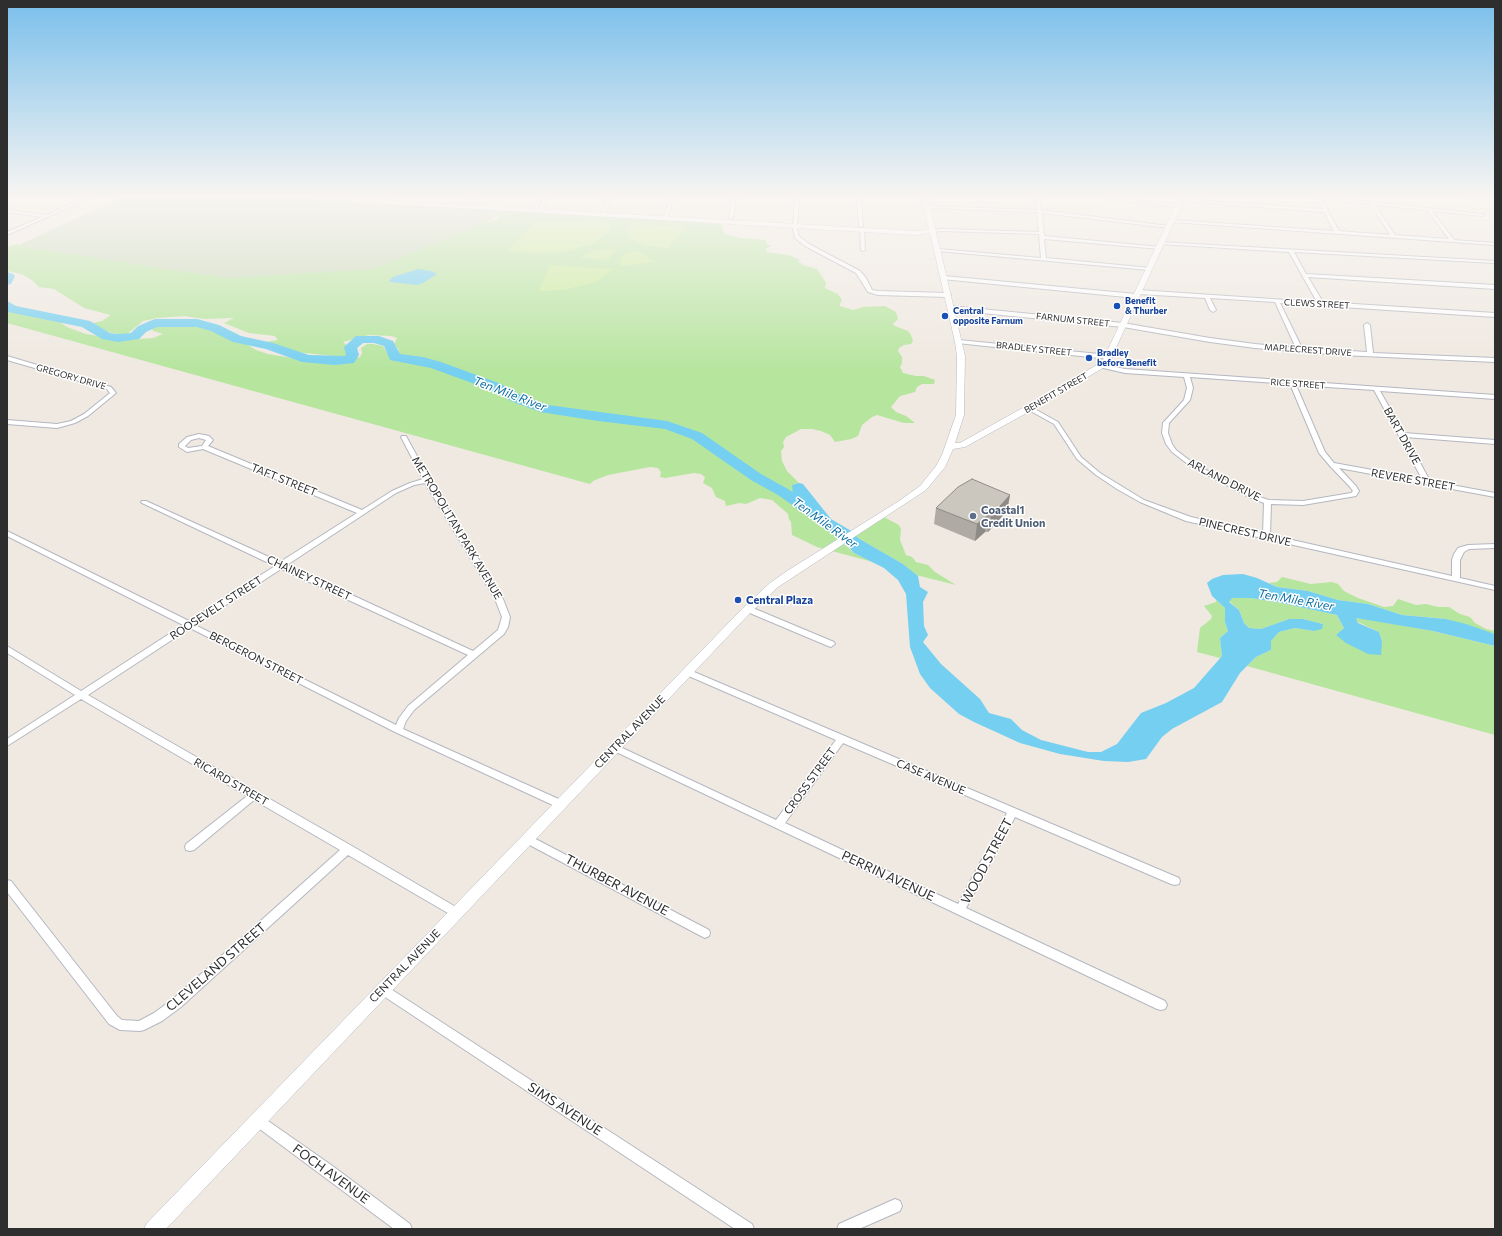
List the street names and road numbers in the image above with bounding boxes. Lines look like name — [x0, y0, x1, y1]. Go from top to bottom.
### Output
street label: CLEWS STREET — [1284, 297, 1350, 311]
street label: FARNUM STREET — [1036, 311, 1110, 329]
street label: BRADLEY STREET — [996, 340, 1072, 358]
street label: MAPLECREST DRIVE — [1264, 342, 1352, 358]
street label: GREGORY DRIVE — [35, 362, 107, 392]
street label: BENEFIT STREET — [1022, 370, 1090, 416]
street label: RICE STREET — [1270, 377, 1326, 391]
street label: BART DRIVE — [1381, 405, 1423, 467]
street label: METROPOLITAN PARK AVENUE — [409, 454, 505, 602]
street label: ARLAND DRIVE — [1185, 456, 1263, 504]
street label: TAFT STREET — [249, 461, 319, 499]
street label: REVERE STREET — [1370, 466, 1456, 494]
street label: PINECREST DRIVE — [1198, 515, 1292, 549]
street label: CHAINEY STREET — [265, 553, 353, 603]
street label: ROOSEVELT STREET — [167, 573, 265, 643]
street label: BERGERON STREET — [207, 629, 305, 687]
street label: CENTRAL AVENUE — [592, 693, 668, 771]
street label: CROSS STREET — [781, 745, 839, 817]
street label: RICARD STREET — [191, 755, 271, 809]
street label: CASE AVENUE — [894, 756, 968, 798]
street label: WOOD STREET — [958, 816, 1016, 906]
street label: PERRIN AVENUE — [839, 848, 937, 904]
street label: THURBER AVENUE — [562, 851, 672, 919]
street label: CLEVELAND STREET — [163, 919, 269, 1015]
street label: CENTRAL AVENUE — [367, 927, 443, 1005]
street label: SIMS AVENUE — [525, 1079, 605, 1139]
street label: FOCH AVENUE — [290, 1141, 372, 1207]

